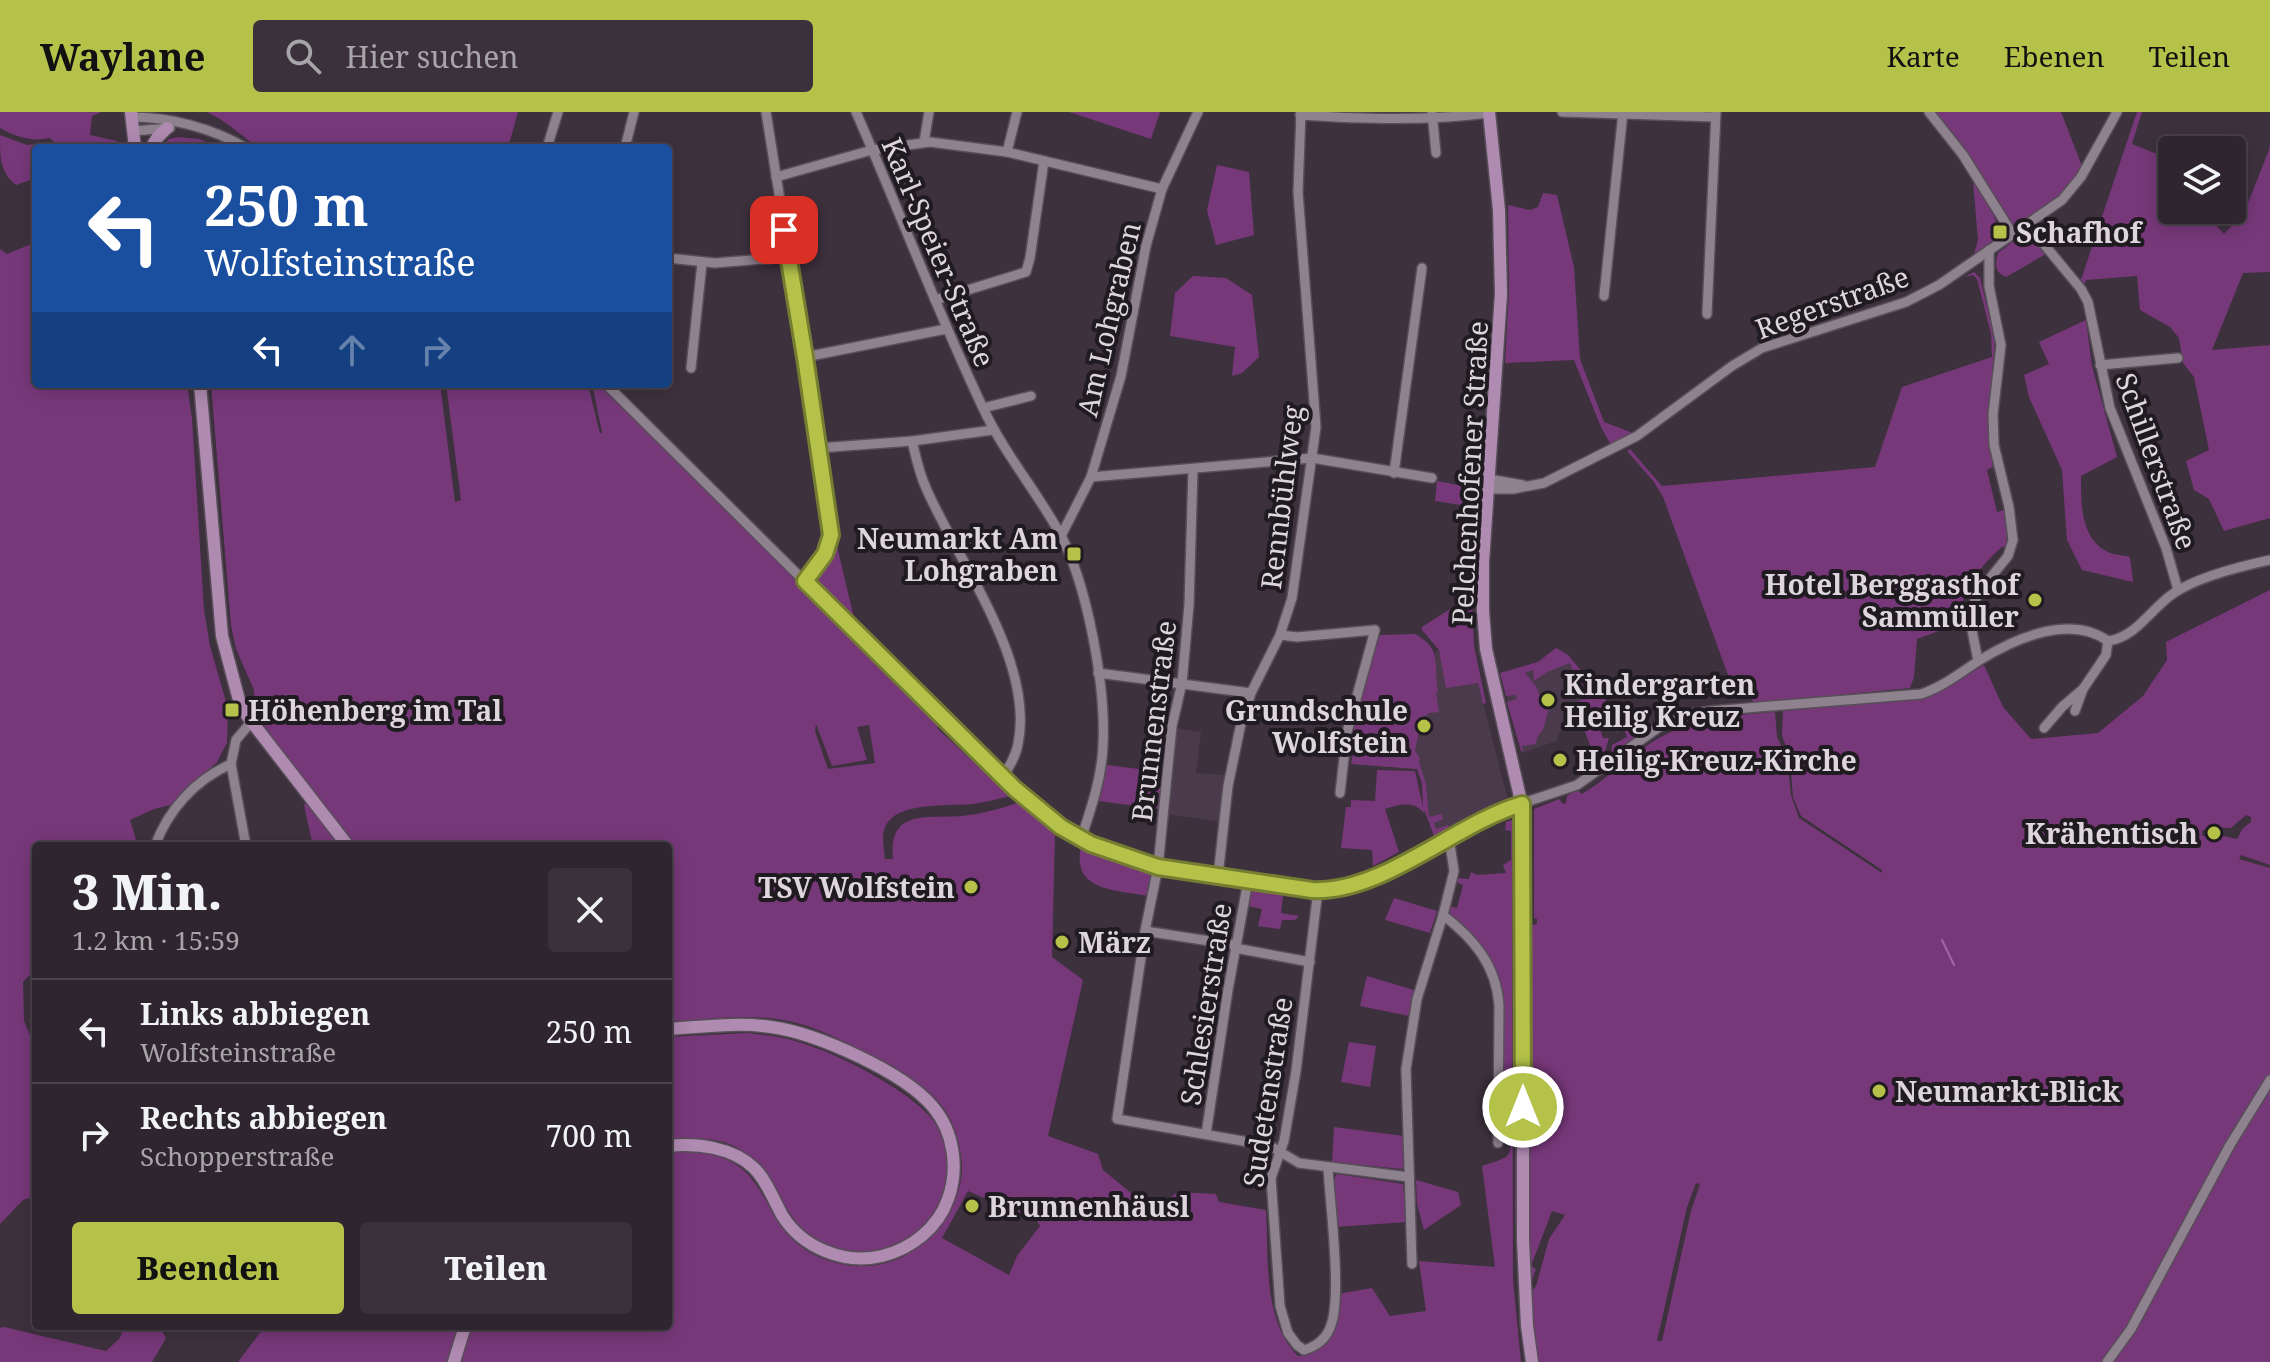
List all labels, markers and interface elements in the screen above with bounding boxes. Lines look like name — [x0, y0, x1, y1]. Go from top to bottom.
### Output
search box — [253, 20, 813, 92]
text: Waylane — [40, 30, 205, 82]
icon: search — [281, 34, 325, 78]
text: Hier suchen — [345, 36, 519, 77]
text: Karte — [1886, 37, 1960, 75]
text: Ebenen — [2004, 37, 2105, 75]
text: Teilen — [2149, 37, 2230, 75]
street label: Karl-Speier-Straße — [874, 131, 1004, 373]
map controls — [2158, 136, 2246, 224]
button: layers — [2158, 136, 2246, 224]
text: 250 m — [204, 166, 369, 242]
icon: left — [72, 176, 176, 280]
pin — [750, 196, 818, 264]
icon: arrive — [762, 208, 806, 252]
place label: Schafhof — [2016, 213, 2144, 251]
street label: Am Lohgraben — [1067, 218, 1149, 420]
marker: Schafhof — [1991, 223, 2009, 241]
text: Wolfsteinstraße — [204, 238, 476, 287]
street label: Regerstraße — [1750, 257, 1914, 347]
street label: Pelchenhofener Straße — [1442, 320, 1496, 626]
icon: left — [246, 328, 290, 372]
icon: ahead — [330, 328, 374, 372]
icon: right — [414, 328, 458, 372]
street label: Schillerstraße — [2107, 367, 2207, 555]
street label: Rennbühlweg — [1251, 403, 1311, 591]
place label: Neumarkt Am Lohgraben — [857, 519, 1058, 589]
marker: Neumarkt Am Lohgraben — [1065, 545, 1083, 563]
place label: Hotel Berggasthof Sammüller — [1765, 565, 2022, 635]
marker: Hotel Berggasthof Sammüller — [2026, 591, 2044, 609]
street label: Brunnenstraße — [1122, 618, 1184, 824]
place label: Kindergarten Heilig Kreuz — [1564, 665, 1755, 735]
place label: Höhenberg im Tal — [248, 691, 502, 729]
place label: Grundschule Wolfstein — [1225, 691, 1408, 761]
marker: Kindergarten Heilig Kreuz — [1539, 691, 1557, 709]
marker: Höhenberg im Tal — [223, 701, 241, 719]
marker: Grundschule Wolfstein — [1415, 717, 1433, 735]
place label: Heilig-Kreuz-Kirche — [1576, 741, 1857, 779]
marker: Heilig-Kreuz-Kirche — [1551, 751, 1569, 769]
place label: Krähentisch — [2025, 814, 2198, 852]
marker: Krähentisch — [2205, 824, 2223, 842]
text: 3 Min. — [72, 859, 223, 924]
button: close — [548, 868, 632, 952]
place label: TSV Wolfstein — [758, 868, 955, 906]
marker: TSV Wolfstein — [962, 878, 980, 896]
street label: Schlesierstraße — [1170, 900, 1240, 1108]
text: 1.2 km · 15:59 — [72, 922, 240, 958]
place label: März — [1078, 923, 1151, 961]
marker: März — [1053, 933, 1071, 951]
text: Links abbiegen — [140, 993, 370, 1034]
street label: Sudetenstraße — [1233, 994, 1301, 1190]
icon: left — [72, 1009, 116, 1053]
text: 250 m — [546, 1011, 632, 1052]
text: Wolfsteinstraße — [140, 1034, 336, 1070]
position arrow — [1481, 1065, 1565, 1149]
place label: Neumarkt-Blick — [1895, 1072, 2120, 1110]
marker: Neumarkt-Blick — [1870, 1082, 1888, 1100]
text: Rechts abbiegen — [140, 1097, 387, 1138]
icon: right — [72, 1113, 116, 1157]
text: 700 m — [546, 1115, 632, 1156]
text: Schopperstraße — [140, 1138, 335, 1174]
place label: Brunnenhäusl — [988, 1187, 1190, 1225]
marker: Brunnenhäusl — [963, 1197, 981, 1215]
button: Beenden — [72, 1222, 344, 1314]
button: Teilen — [360, 1222, 632, 1314]

